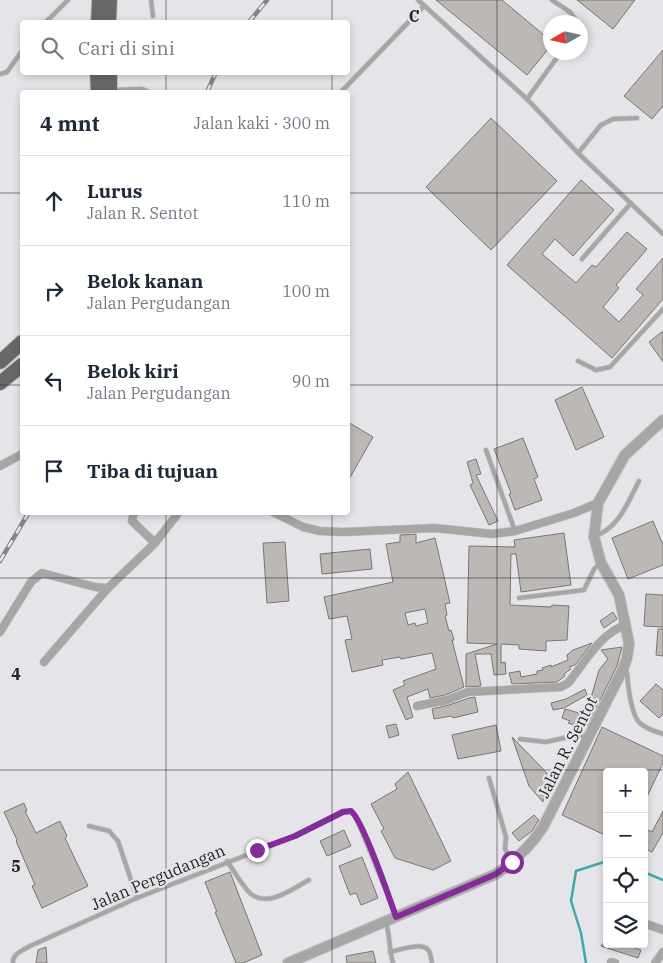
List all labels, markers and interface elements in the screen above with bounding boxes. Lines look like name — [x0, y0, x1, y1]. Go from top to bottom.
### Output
text: C — [409, 6, 419, 26]
north arrow — [543, 15, 588, 60]
search box — [20, 20, 350, 75]
icon: search — [38, 34, 66, 62]
text: Cari di sini — [78, 36, 175, 60]
text: 4 mnt — [40, 109, 100, 137]
text: Jalan kaki · 300 m — [194, 113, 330, 133]
text: Lurus — [87, 179, 142, 203]
icon: ahead — [40, 187, 68, 215]
text: 110 m — [282, 191, 330, 211]
text: Jalan R. Sentot — [87, 203, 198, 223]
text: Belok kanan — [87, 269, 203, 293]
icon: right — [40, 277, 68, 305]
text: 100 m — [282, 281, 330, 301]
text: Jalan Pergudangan — [87, 293, 231, 313]
text: Belok kiri — [87, 359, 179, 383]
icon: left — [40, 367, 68, 395]
text: 90 m — [292, 371, 330, 391]
text: Jalan Pergudangan — [87, 383, 231, 403]
icon: arrive — [40, 457, 68, 485]
text: Tiba di tujuan — [87, 459, 218, 483]
text: 4 — [11, 664, 21, 684]
street label: Jalan R. Sentot — [533, 693, 601, 801]
map controls — [603, 768, 648, 948]
button: + — [603, 768, 648, 813]
button: − — [603, 813, 648, 858]
route end — [246, 839, 269, 862]
street label: Jalan Pergudangan — [88, 840, 228, 914]
route start — [501, 851, 524, 874]
text: 5 — [11, 856, 21, 876]
button: locate — [603, 858, 648, 903]
button: layers — [603, 903, 648, 948]

